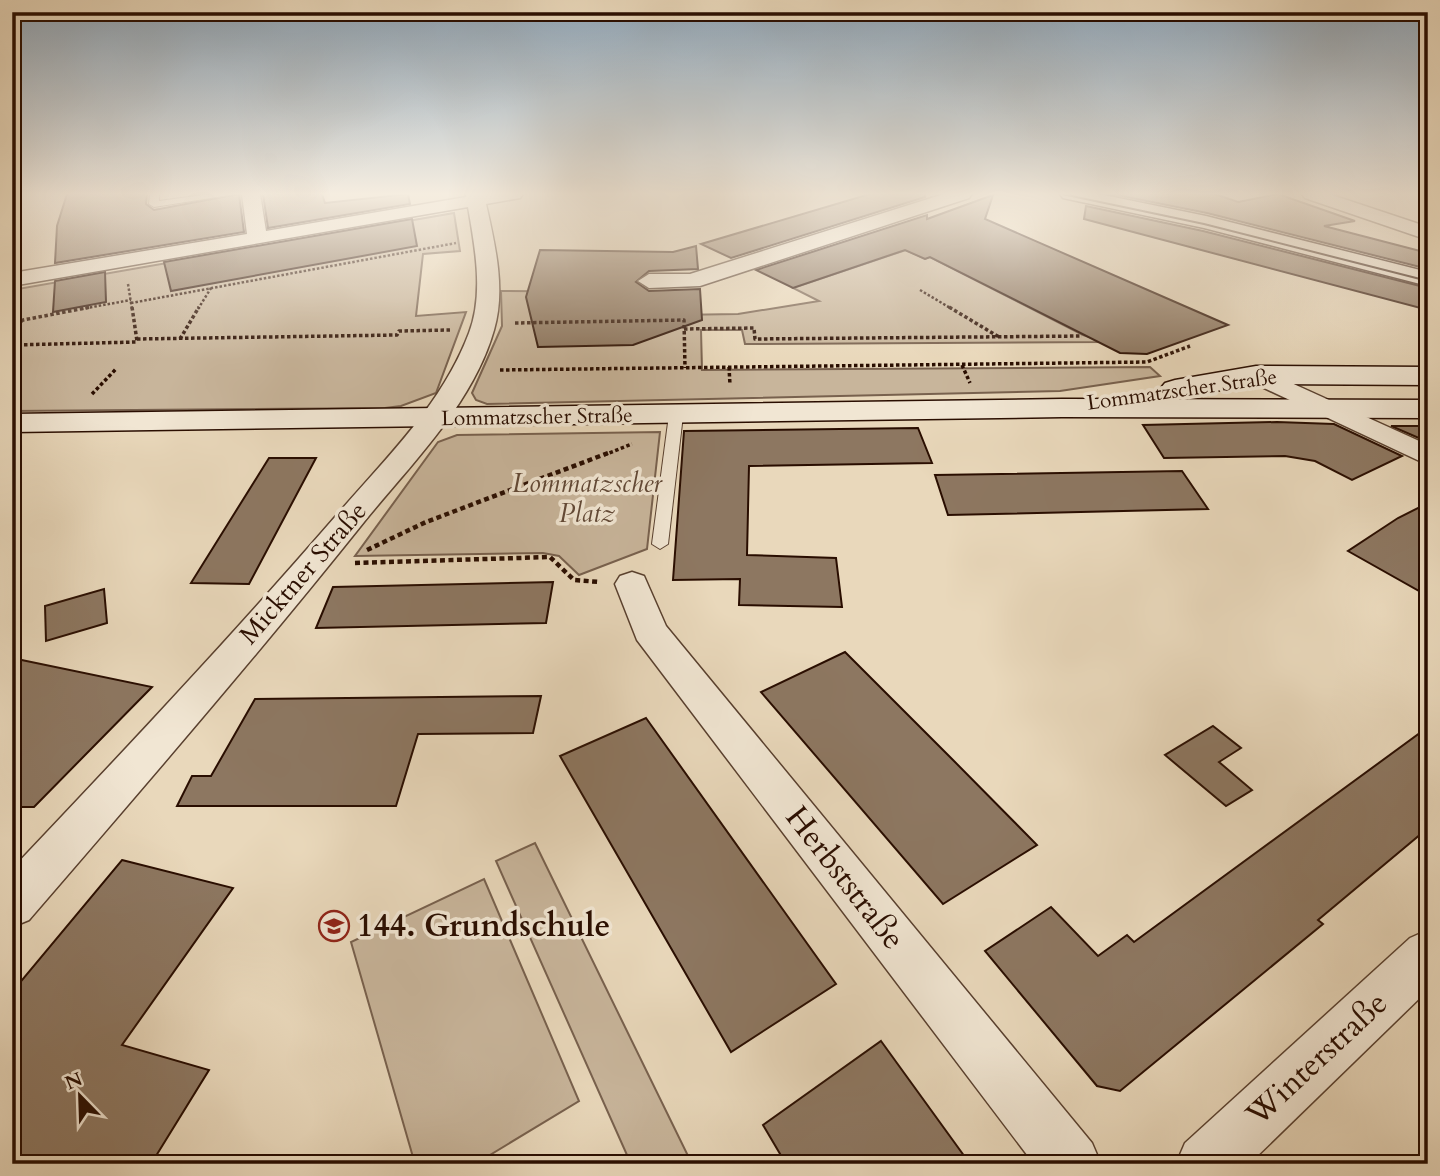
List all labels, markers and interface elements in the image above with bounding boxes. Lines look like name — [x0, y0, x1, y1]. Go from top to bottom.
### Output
street label: Lommatzscher Straße — [1085, 362, 1279, 418]
street label: Lommatzscher Straße — [441, 401, 633, 433]
park label: Lommatzscher Platz — [512, 466, 663, 531]
street label: Micktner Straße — [231, 494, 375, 652]
street label: Herbststraße — [775, 797, 915, 959]
place label: 144. Grundschule — [357, 904, 610, 948]
school or university icon: 144. Grundschule — [317, 909, 351, 943]
street label: Winterstraße — [1236, 982, 1397, 1137]
north arrow — [46, 1060, 116, 1130]
text: N — [61, 1066, 87, 1096]

